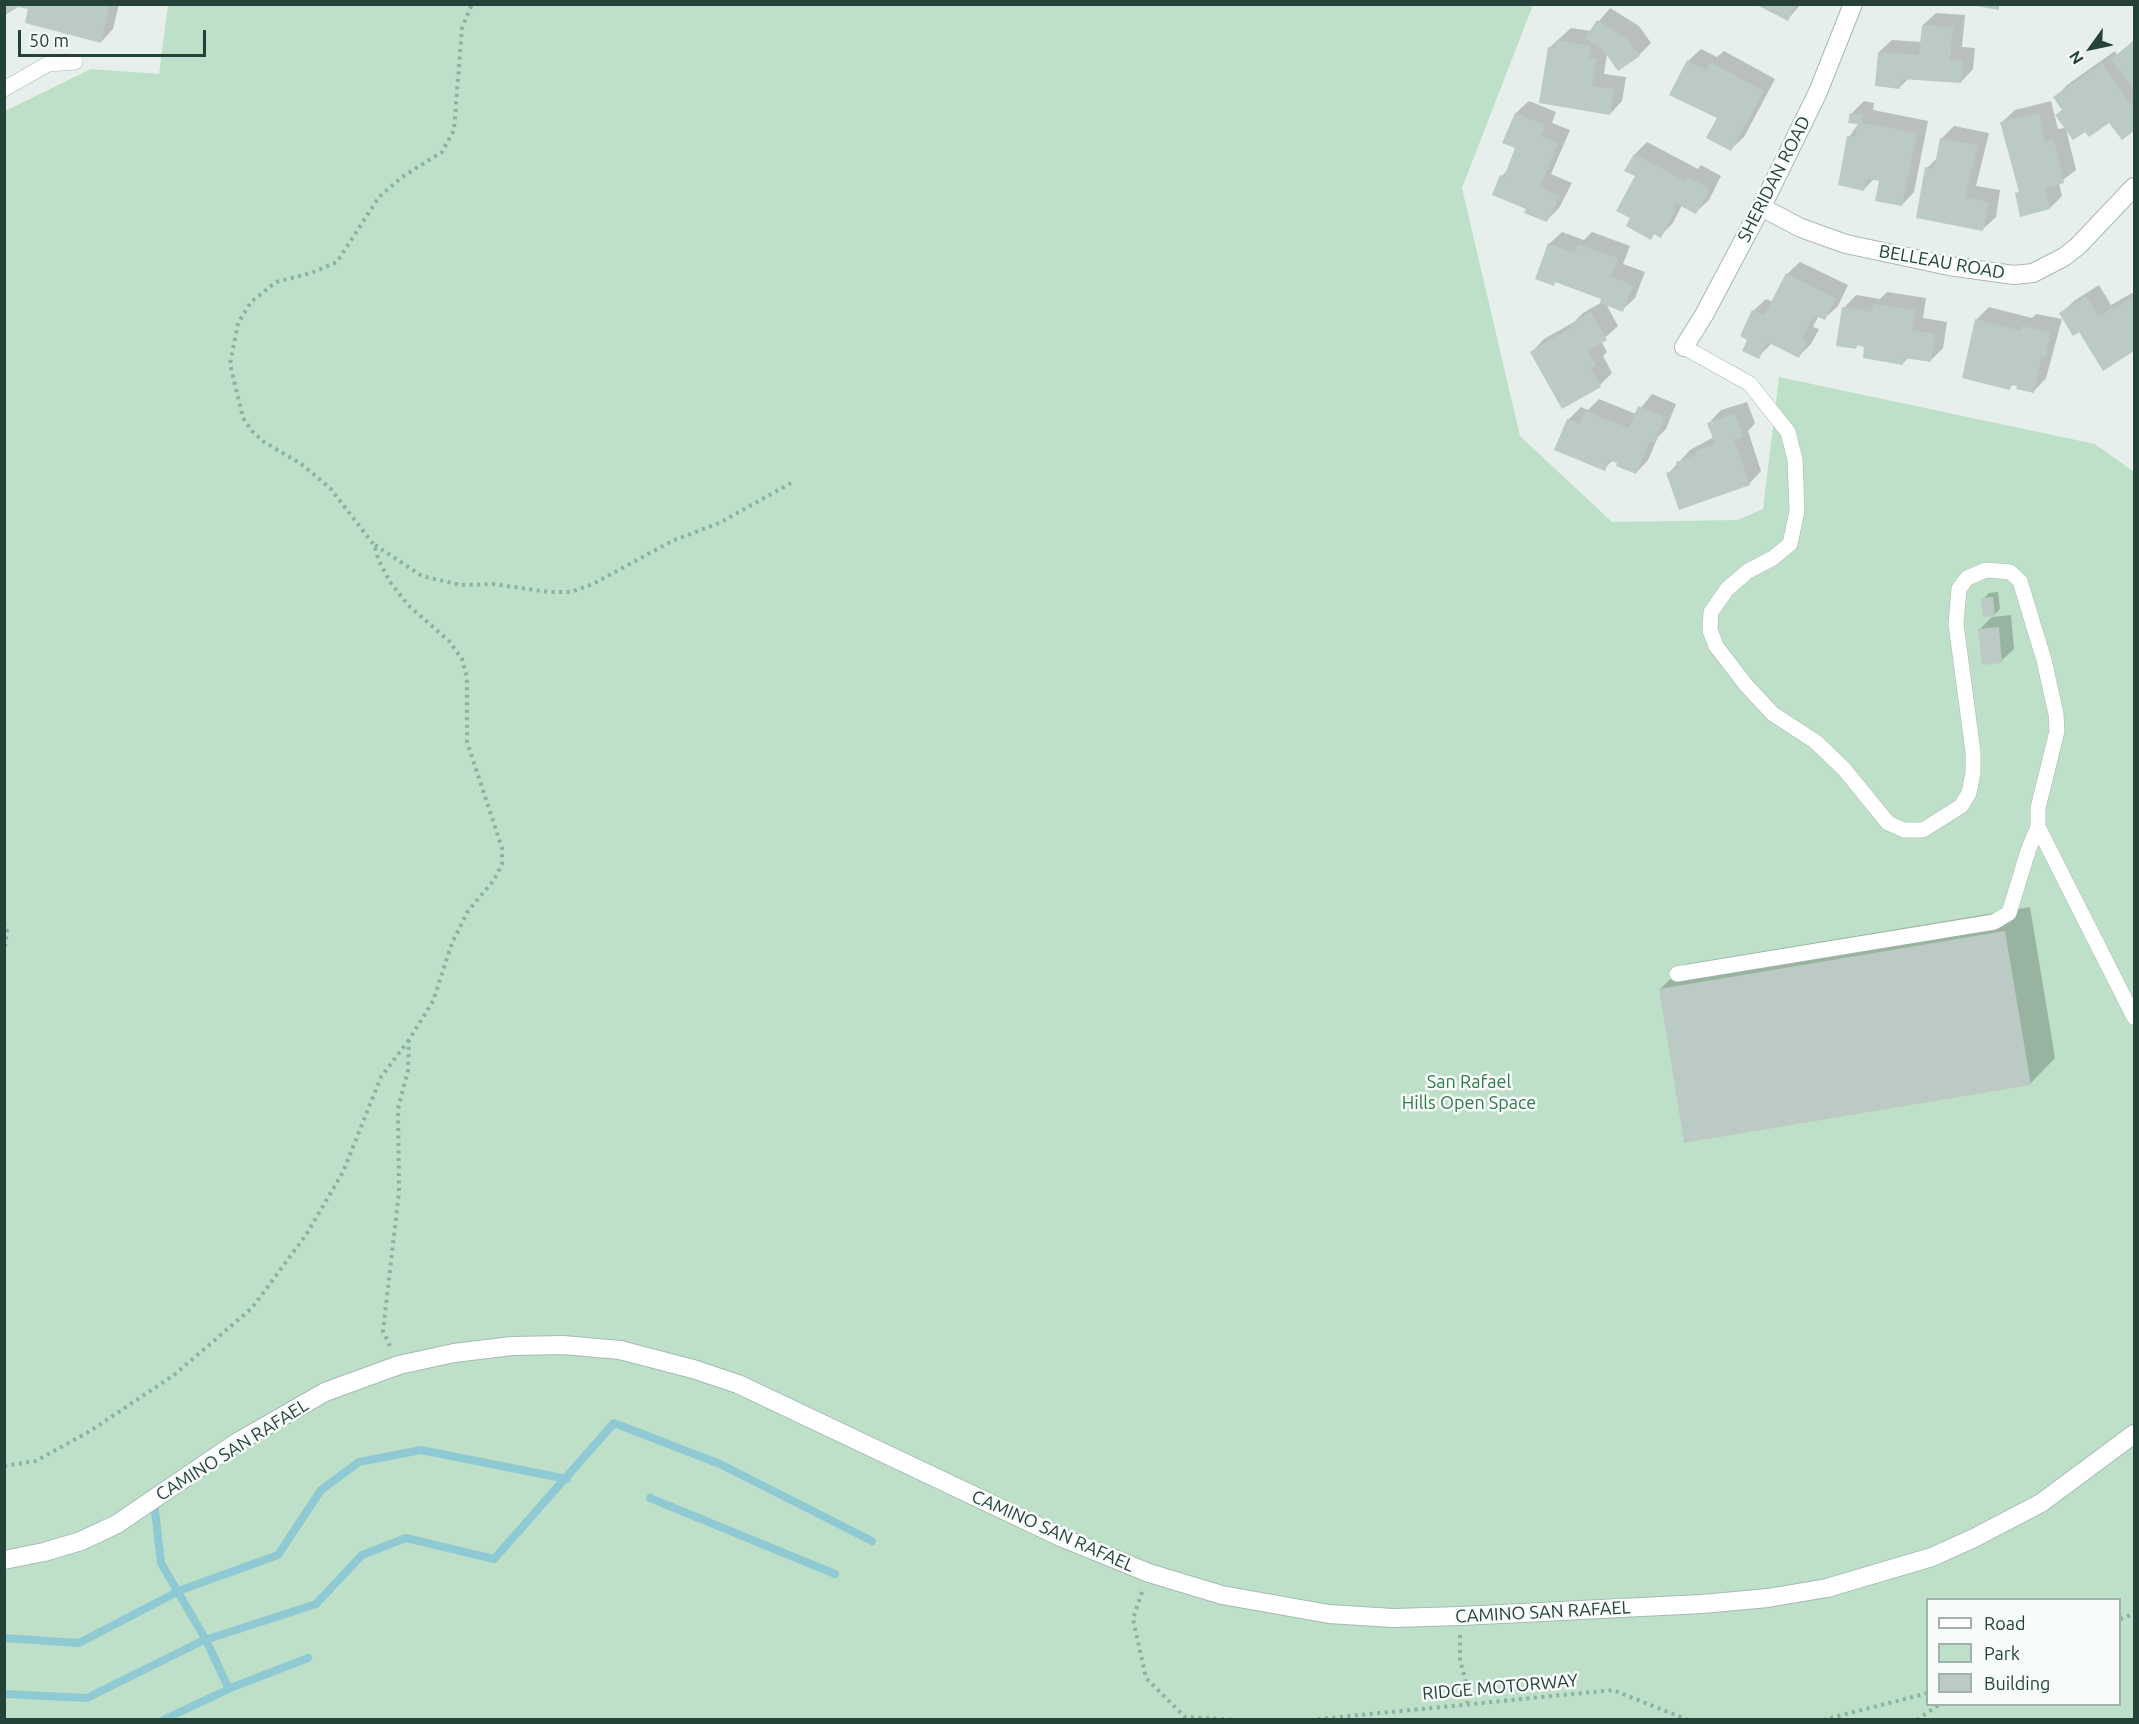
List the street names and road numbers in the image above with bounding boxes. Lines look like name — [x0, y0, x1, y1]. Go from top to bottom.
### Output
street label: SHERIDAN ROAD — [1733, 112, 1815, 246]
street label: BELLEAU ROAD — [1877, 240, 2007, 284]
street label: CAMINO SAN RAFAEL — [152, 1394, 312, 1506]
street label: CAMINO SAN RAFAEL — [968, 1485, 1138, 1577]
street label: CAMINO SAN RAFAEL — [1455, 1597, 1631, 1627]
street label: RIDGE MOTORWAY — [1421, 1669, 1579, 1705]

